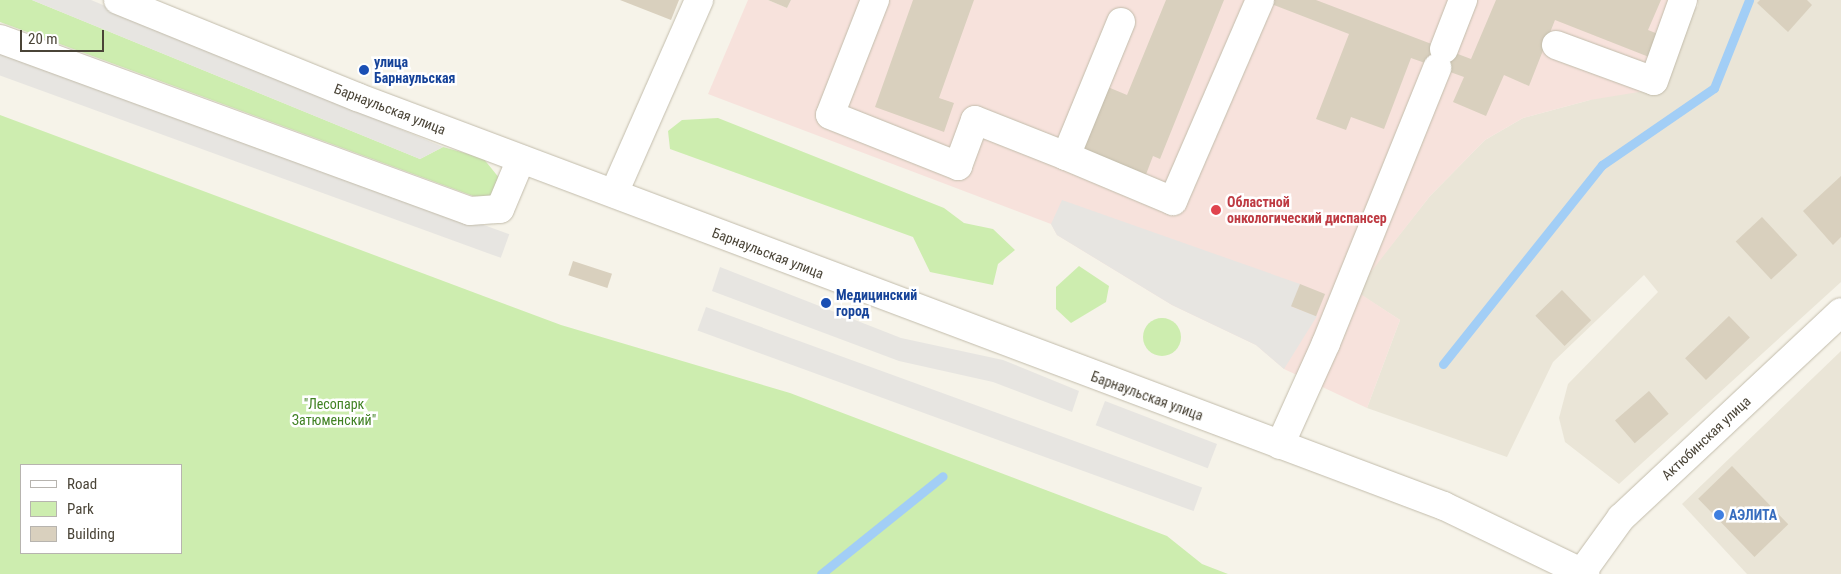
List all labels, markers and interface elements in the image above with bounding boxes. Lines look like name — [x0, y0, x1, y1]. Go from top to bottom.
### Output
scale bar — [22, 20, 106, 52]
text: 20 m — [28, 30, 58, 48]
place label: улица Барнаульская — [374, 54, 456, 86]
marker: улица Барнаульская — [358, 64, 370, 76]
street label: Барнаульская улица — [332, 80, 448, 138]
place label: Областной онкологический диспансер — [1227, 194, 1387, 226]
marker: Областной онкологический диспансер — [1209, 203, 1223, 217]
street label: Барнаульская улица — [710, 224, 826, 282]
place label: Медицинский город — [836, 287, 917, 320]
marker: Медицинский город — [820, 297, 832, 309]
street label: Барнаульская улица — [1089, 368, 1205, 424]
street label: Актюбинская улица — [1658, 393, 1754, 483]
park label: "Лесопарк Затюменский" — [292, 396, 376, 428]
legend — [20, 464, 182, 554]
text: Road — [67, 475, 97, 493]
text: Park — [67, 500, 94, 518]
place label: АЭЛИТА — [1729, 507, 1777, 523]
marker: АЭЛИТА — [1713, 509, 1725, 521]
text: Building — [67, 525, 115, 543]

